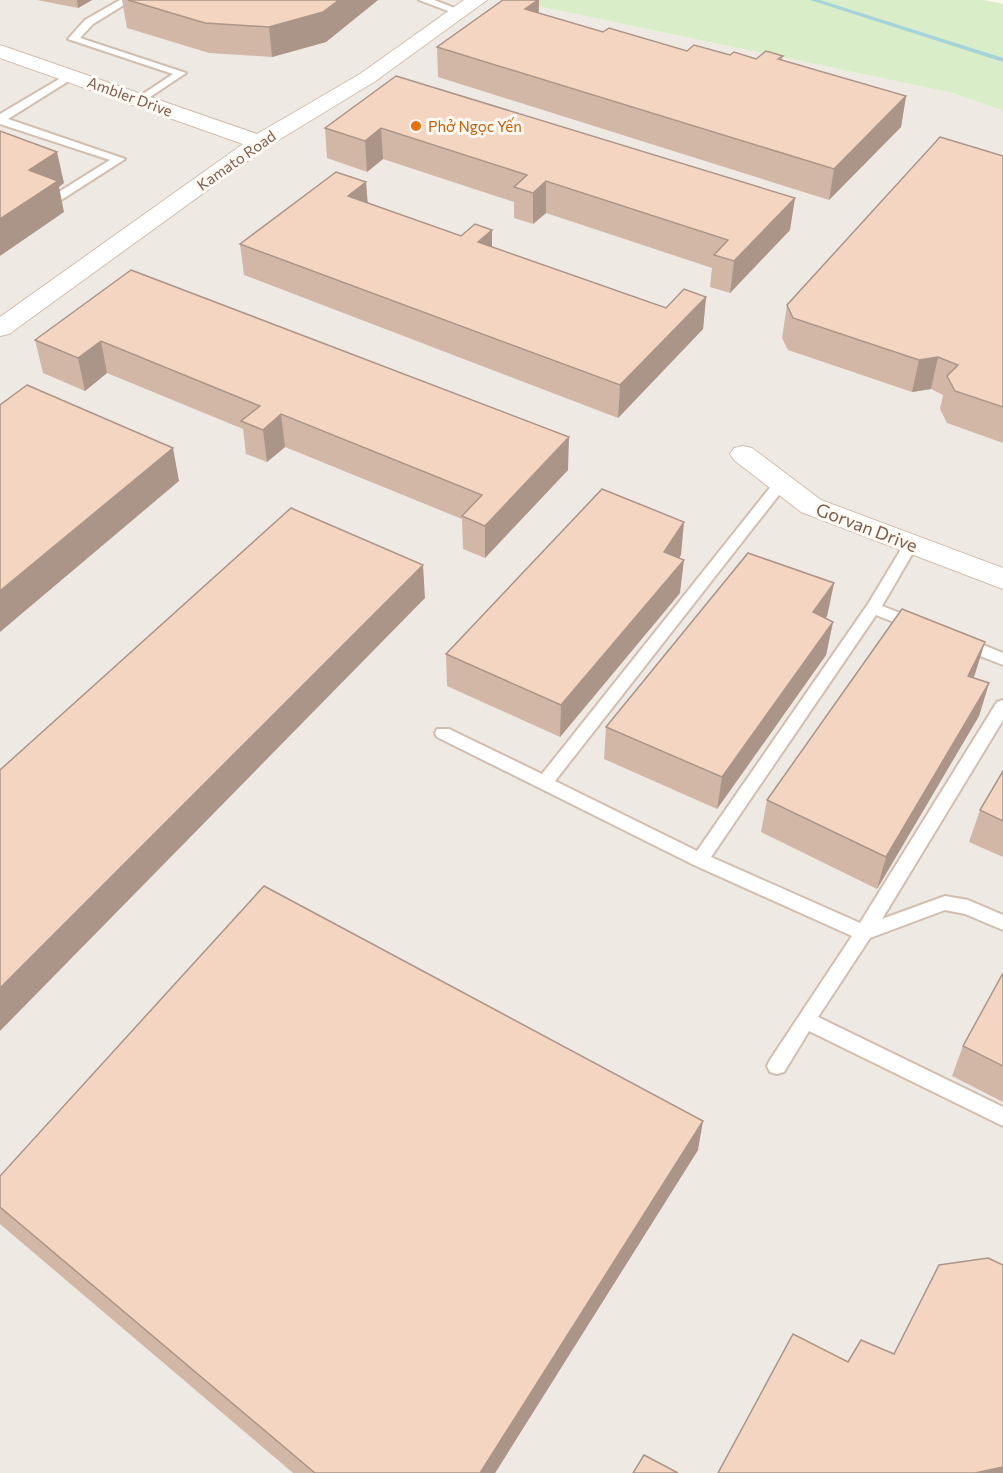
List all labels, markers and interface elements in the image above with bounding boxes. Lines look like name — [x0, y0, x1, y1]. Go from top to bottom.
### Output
street label: Ambler Drive — [85, 72, 175, 120]
place label: Phở Ngọc Yến — [428, 117, 522, 135]
marker: Phở Ngọc Yến — [409, 119, 423, 133]
street label: Kamato Road — [193, 126, 279, 194]
street label: Gorvan Drive — [813, 498, 921, 556]

